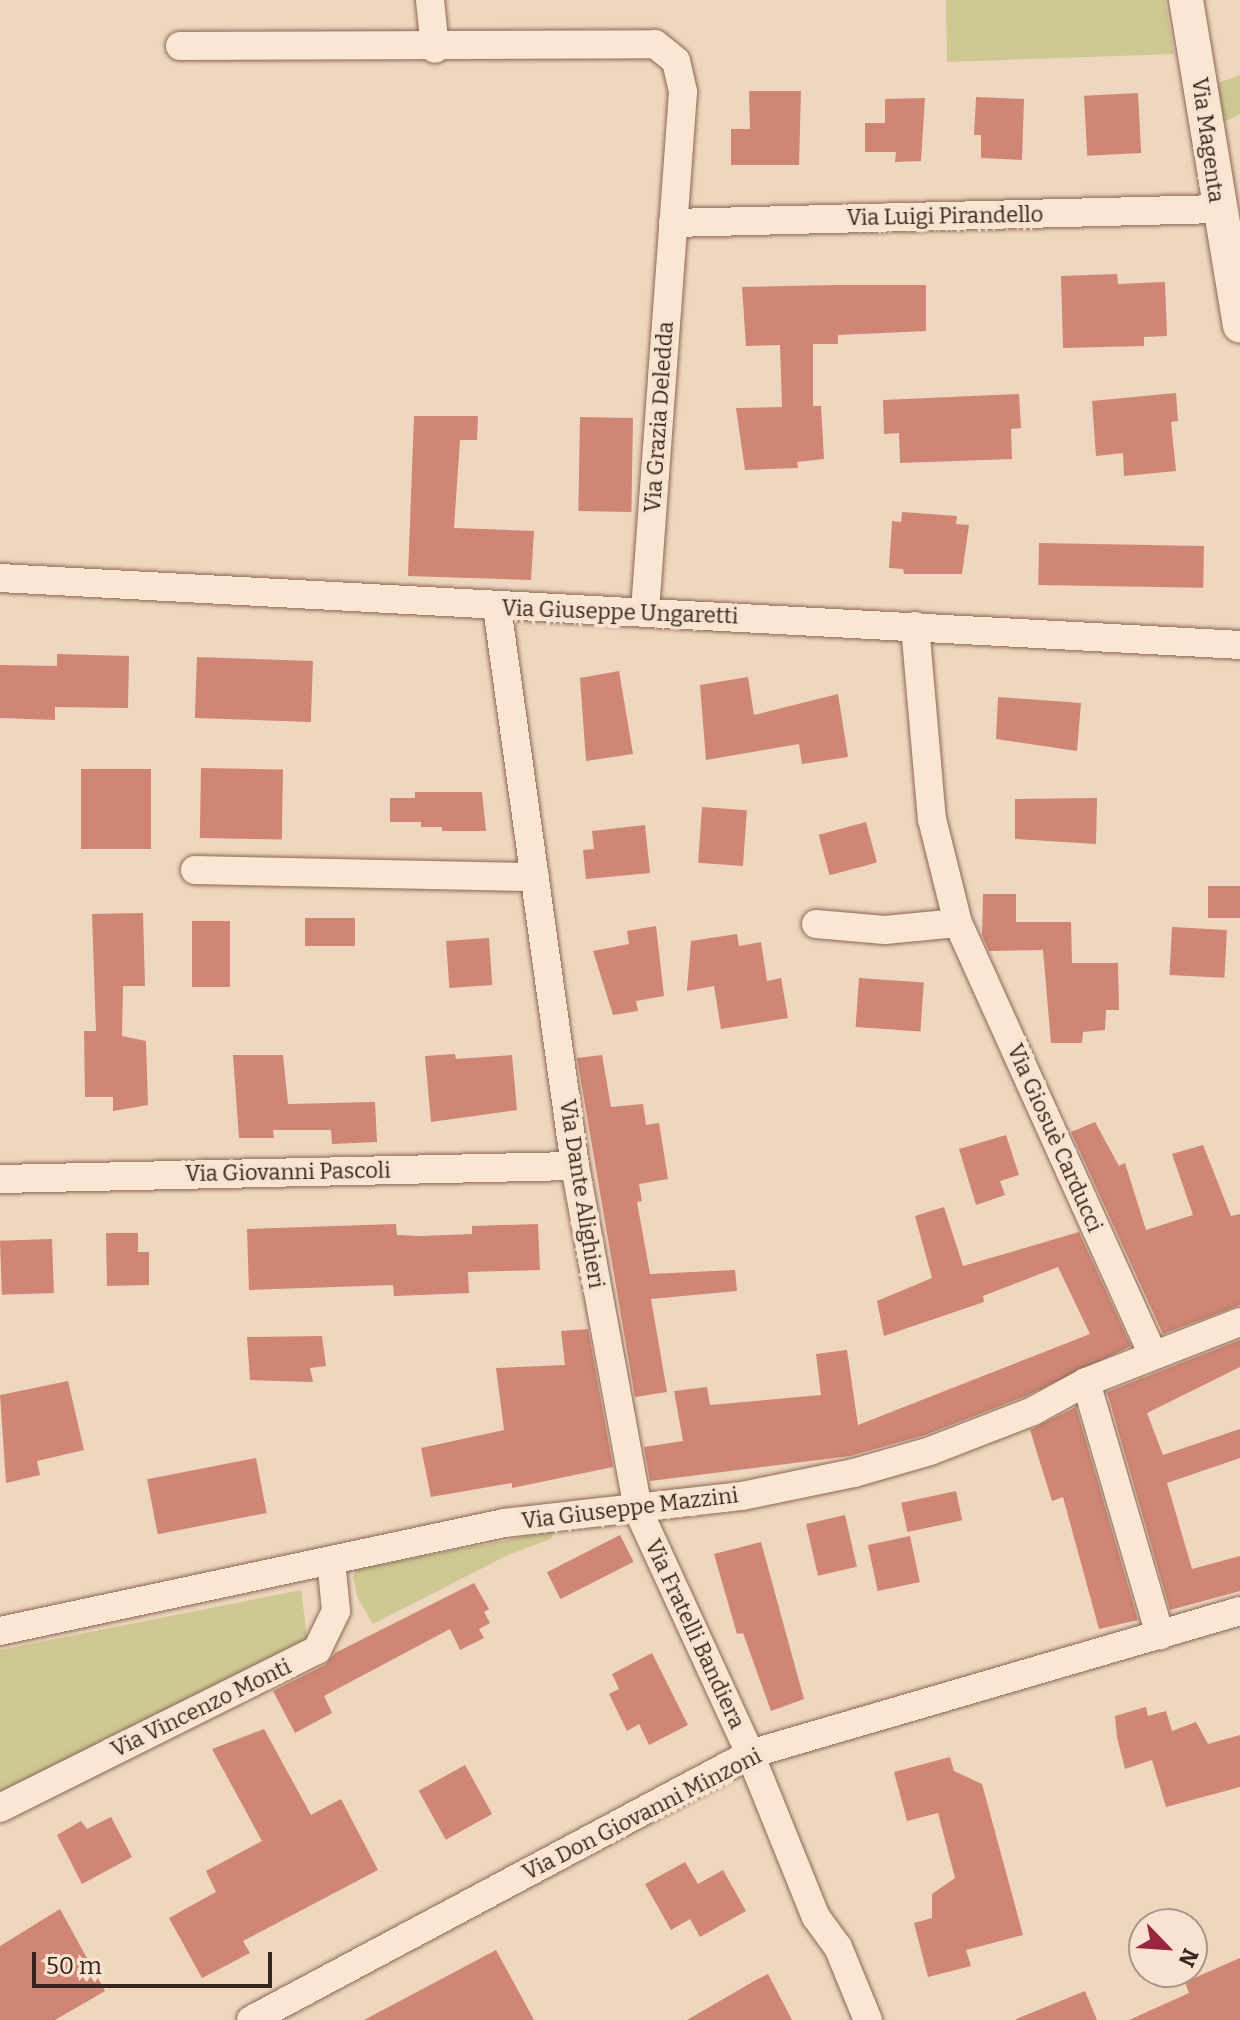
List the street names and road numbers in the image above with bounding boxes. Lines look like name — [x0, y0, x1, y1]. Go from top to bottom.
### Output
street label: Via Magenta — [1186, 76, 1230, 204]
street label: Via Luigi Pirandello — [846, 201, 1044, 231]
street label: Via Grazia Deledda — [639, 321, 679, 513]
street label: Via Giuseppe Ungaretti — [501, 595, 739, 629]
street label: Via Giosuè Carducci — [1002, 1040, 1108, 1236]
street label: Via Dante Alighieri — [554, 1098, 610, 1290]
street label: Via Giovanni Pascoli — [185, 1157, 391, 1187]
street label: Via Giuseppe Mazzini — [520, 1482, 740, 1534]
street label: Via Fratelli Bandiera — [640, 1535, 750, 1733]
street label: Via Vincenzo Monti — [107, 1653, 295, 1763]
street label: Via Don Giovanni Minzoni — [518, 1742, 766, 1886]

